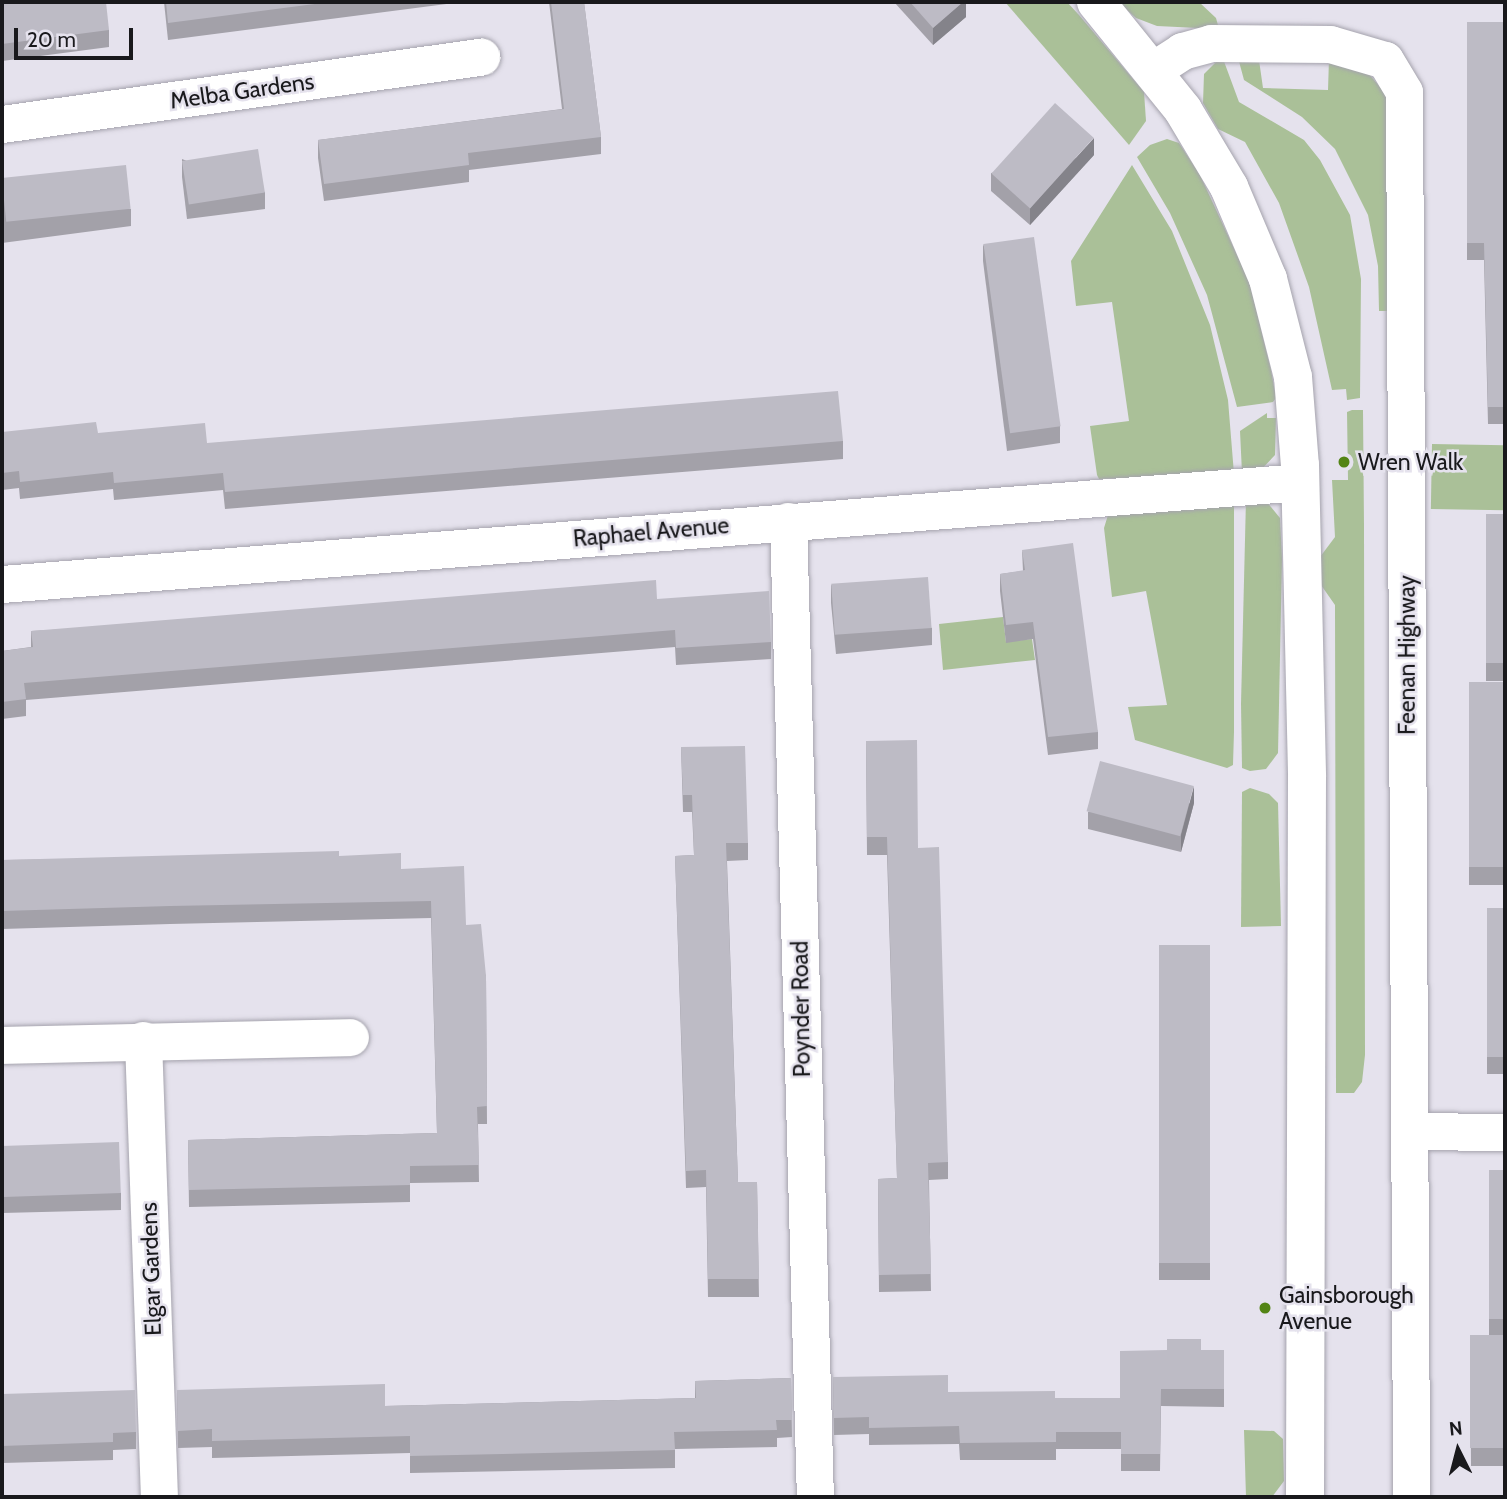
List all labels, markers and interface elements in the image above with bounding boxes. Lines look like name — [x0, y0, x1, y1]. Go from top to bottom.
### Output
scale bar — [18, 14, 136, 58]
text: 20 m — [27, 27, 76, 52]
street label: Melba Gardens — [168, 67, 316, 115]
place label: Wren Walk — [1358, 448, 1463, 476]
marker: Wren Walk — [1336, 454, 1352, 470]
street label: Raphael Avenue — [572, 511, 730, 553]
street label: Feenan Highway — [1393, 575, 1421, 735]
street label: Poynder Road — [786, 940, 816, 1078]
street label: Elgar Gardens — [135, 1202, 167, 1336]
place label: Gainsborough Avenue — [1279, 1281, 1414, 1335]
marker: Gainsborough Avenue — [1257, 1300, 1273, 1316]
north arrow — [1423, 1415, 1493, 1485]
text: N — [1448, 1416, 1464, 1441]

